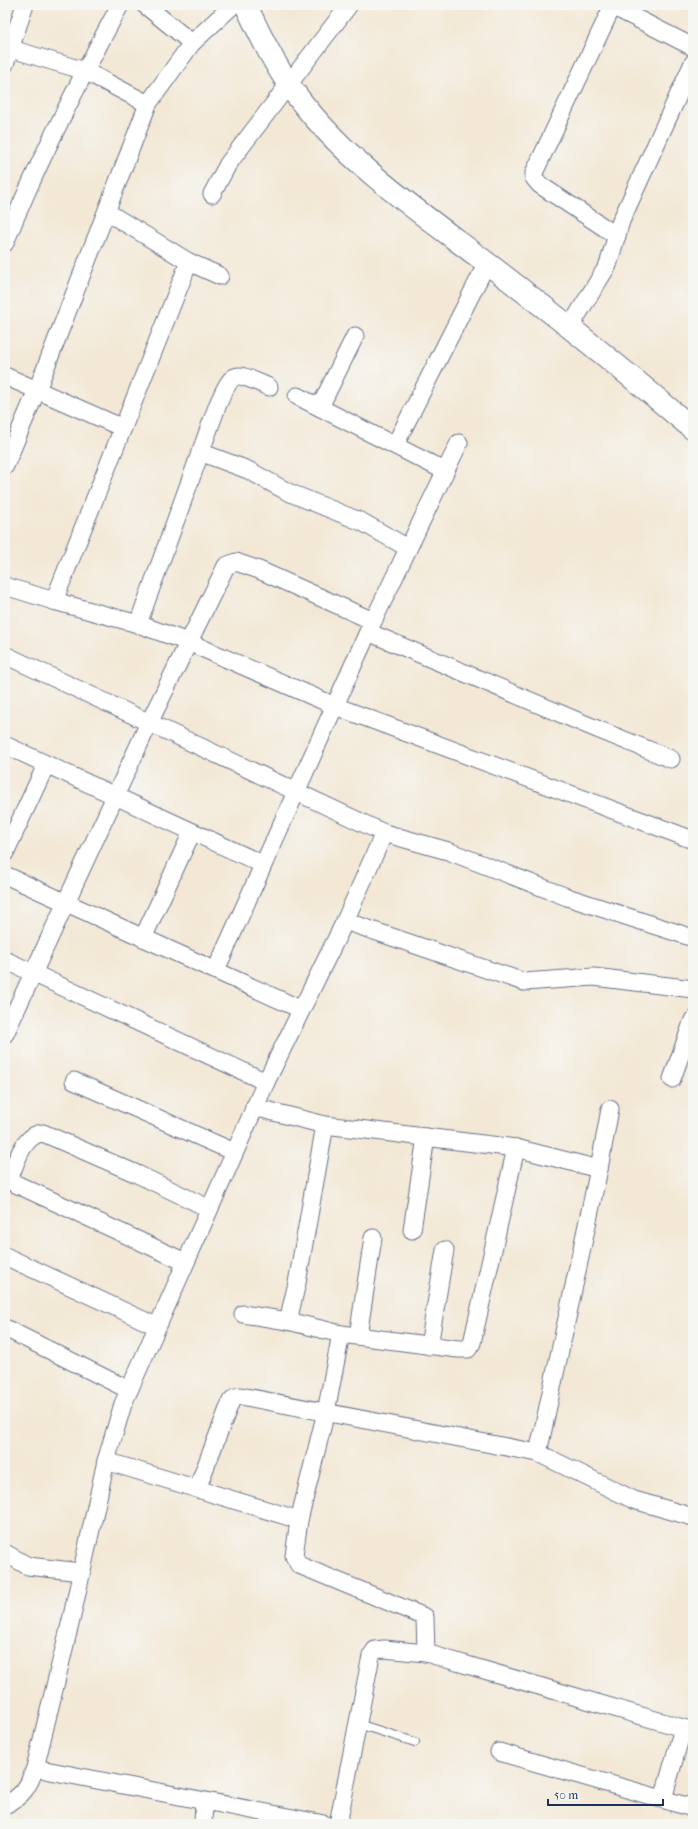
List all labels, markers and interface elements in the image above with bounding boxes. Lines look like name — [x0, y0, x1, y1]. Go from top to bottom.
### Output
scale bar — [548, 1781, 663, 1807]
text: 50 m — [554, 1788, 578, 1802]

